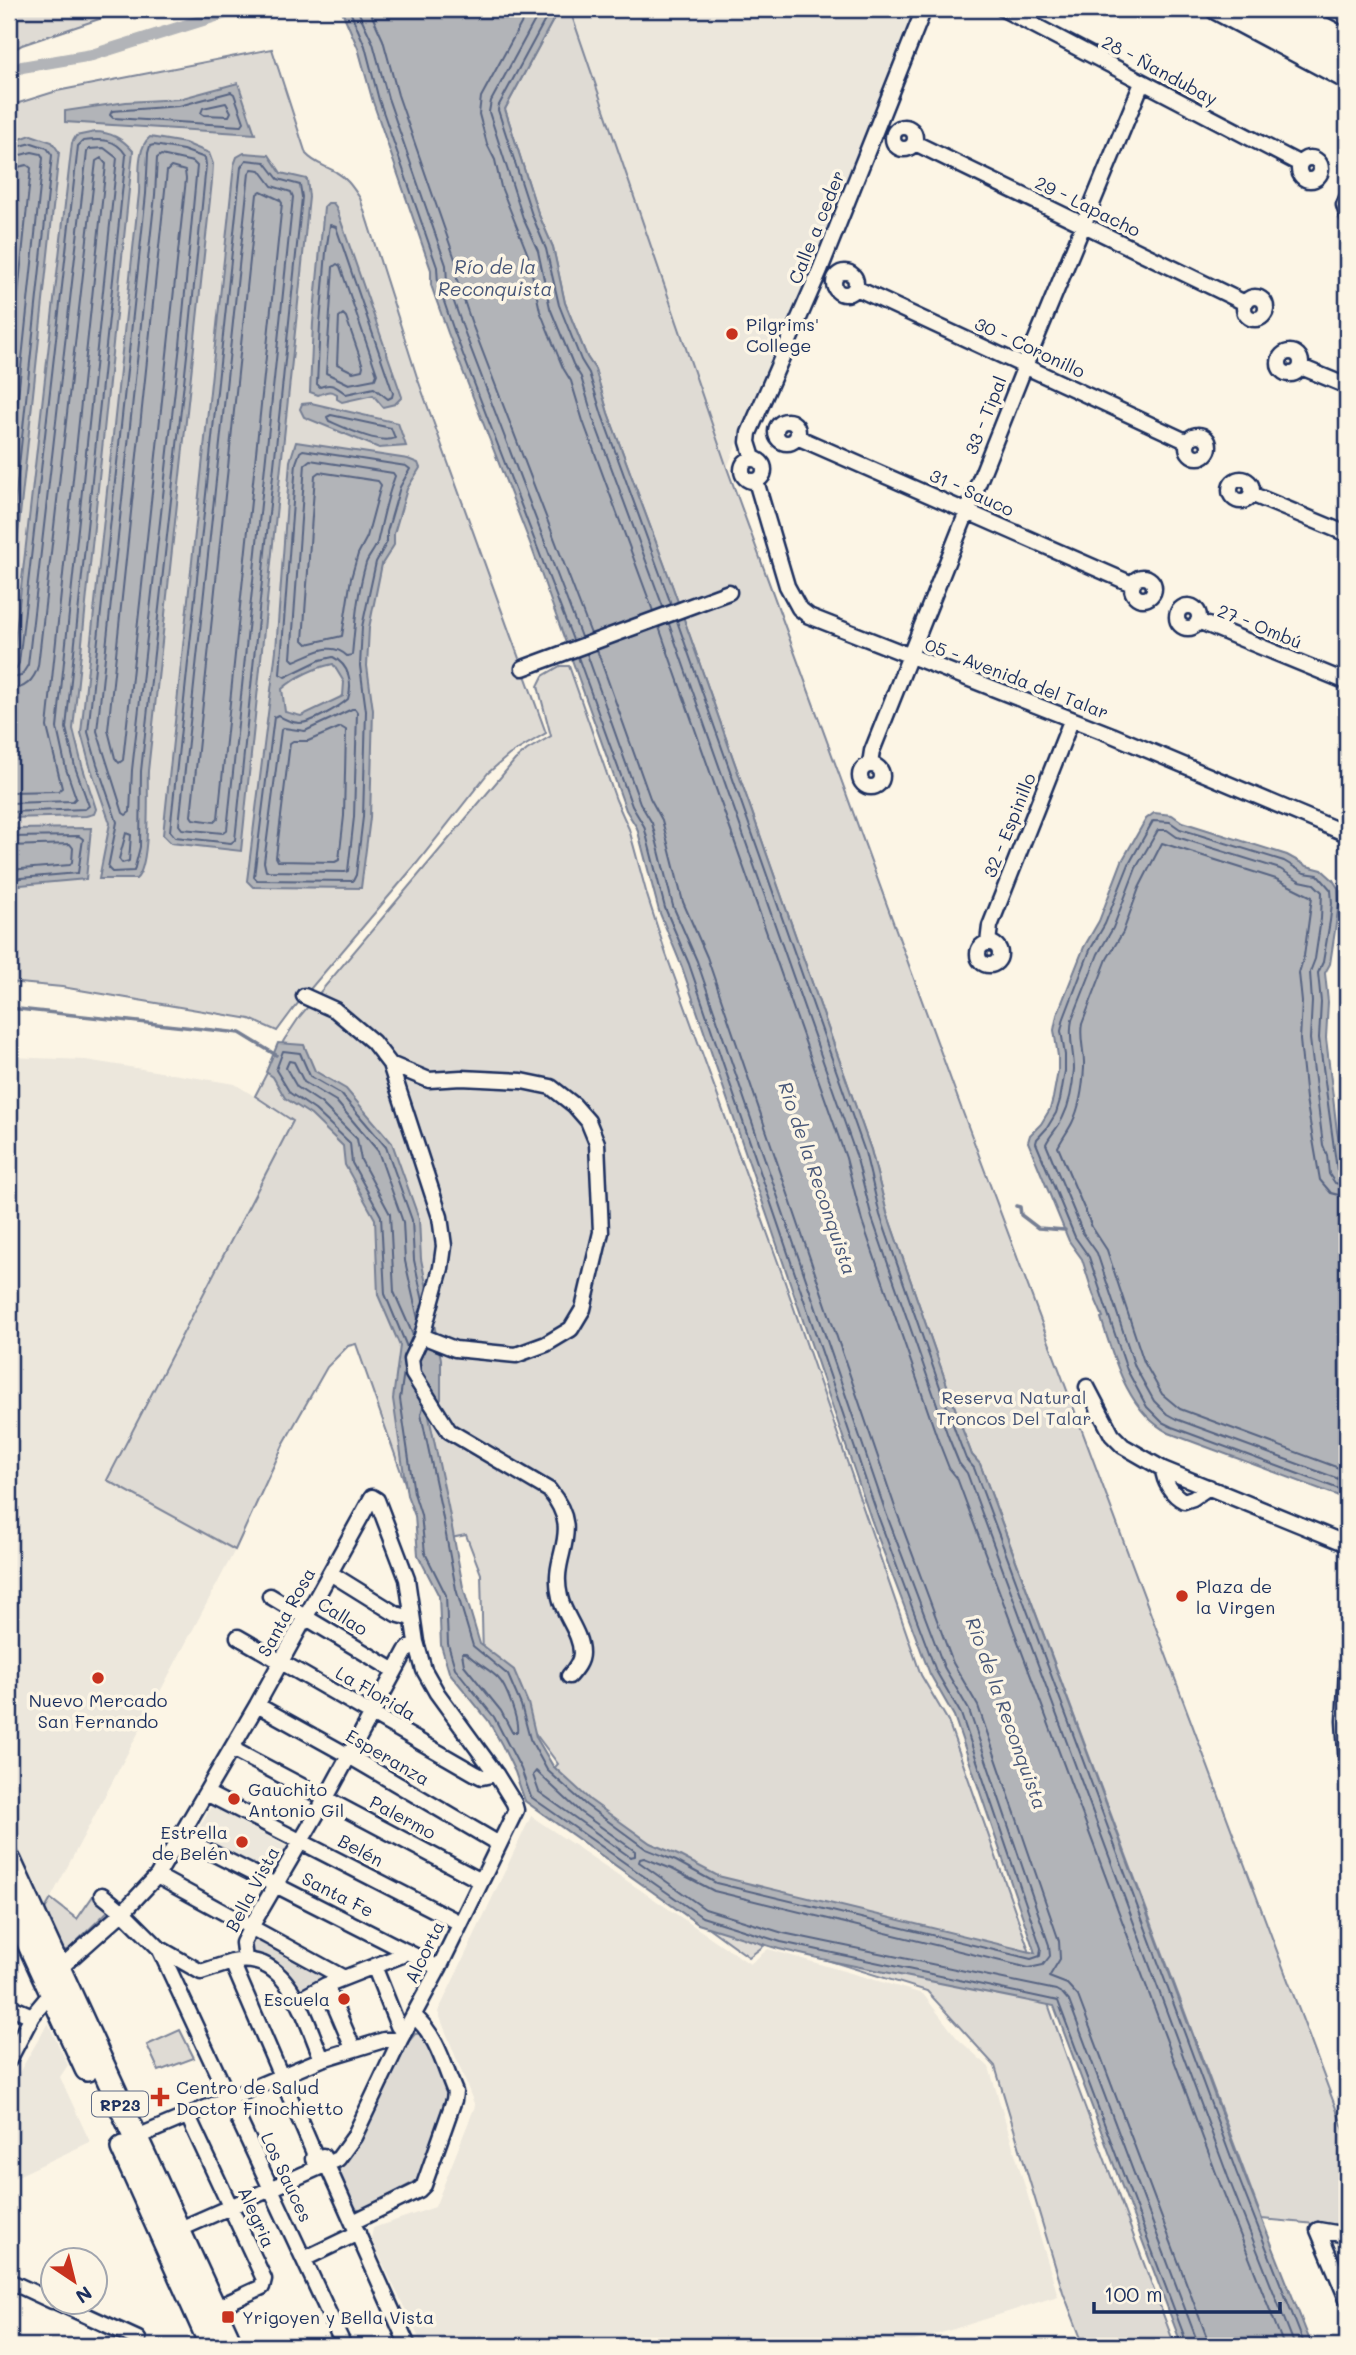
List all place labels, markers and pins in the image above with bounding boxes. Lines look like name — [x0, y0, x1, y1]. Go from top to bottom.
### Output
place label: Pilgrims' College — [746, 312, 819, 357]
marker: Pilgrims' College — [724, 326, 740, 342]
place label: Plaza de la Virgen — [1196, 1574, 1275, 1619]
marker: Plaza de la Virgen — [1174, 1588, 1190, 1604]
marker: Nuevo Mercado San Fernando — [90, 1670, 106, 1686]
place label: Nuevo Mercado San Fernando — [29, 1688, 168, 1733]
place label: Gauchito Antonio Gil — [248, 1777, 344, 1822]
marker: Gauchito Antonio Gil — [226, 1791, 242, 1807]
place label: Estrella de Belén — [152, 1820, 228, 1865]
marker: Estrella de Belén — [234, 1834, 250, 1850]
place label: Escuela — [264, 1987, 330, 2011]
marker: Escuela — [336, 1991, 352, 2007]
place label: Centro de Salud Doctor Finochietto — [176, 2075, 343, 2120]
marker: Centro de Salud Doctor Finochietto — [150, 2087, 170, 2107]
place label: Yrigoyen y Bella Vista — [242, 2305, 434, 2329]
marker: Yrigoyen y Bella Vista — [220, 2309, 236, 2325]

